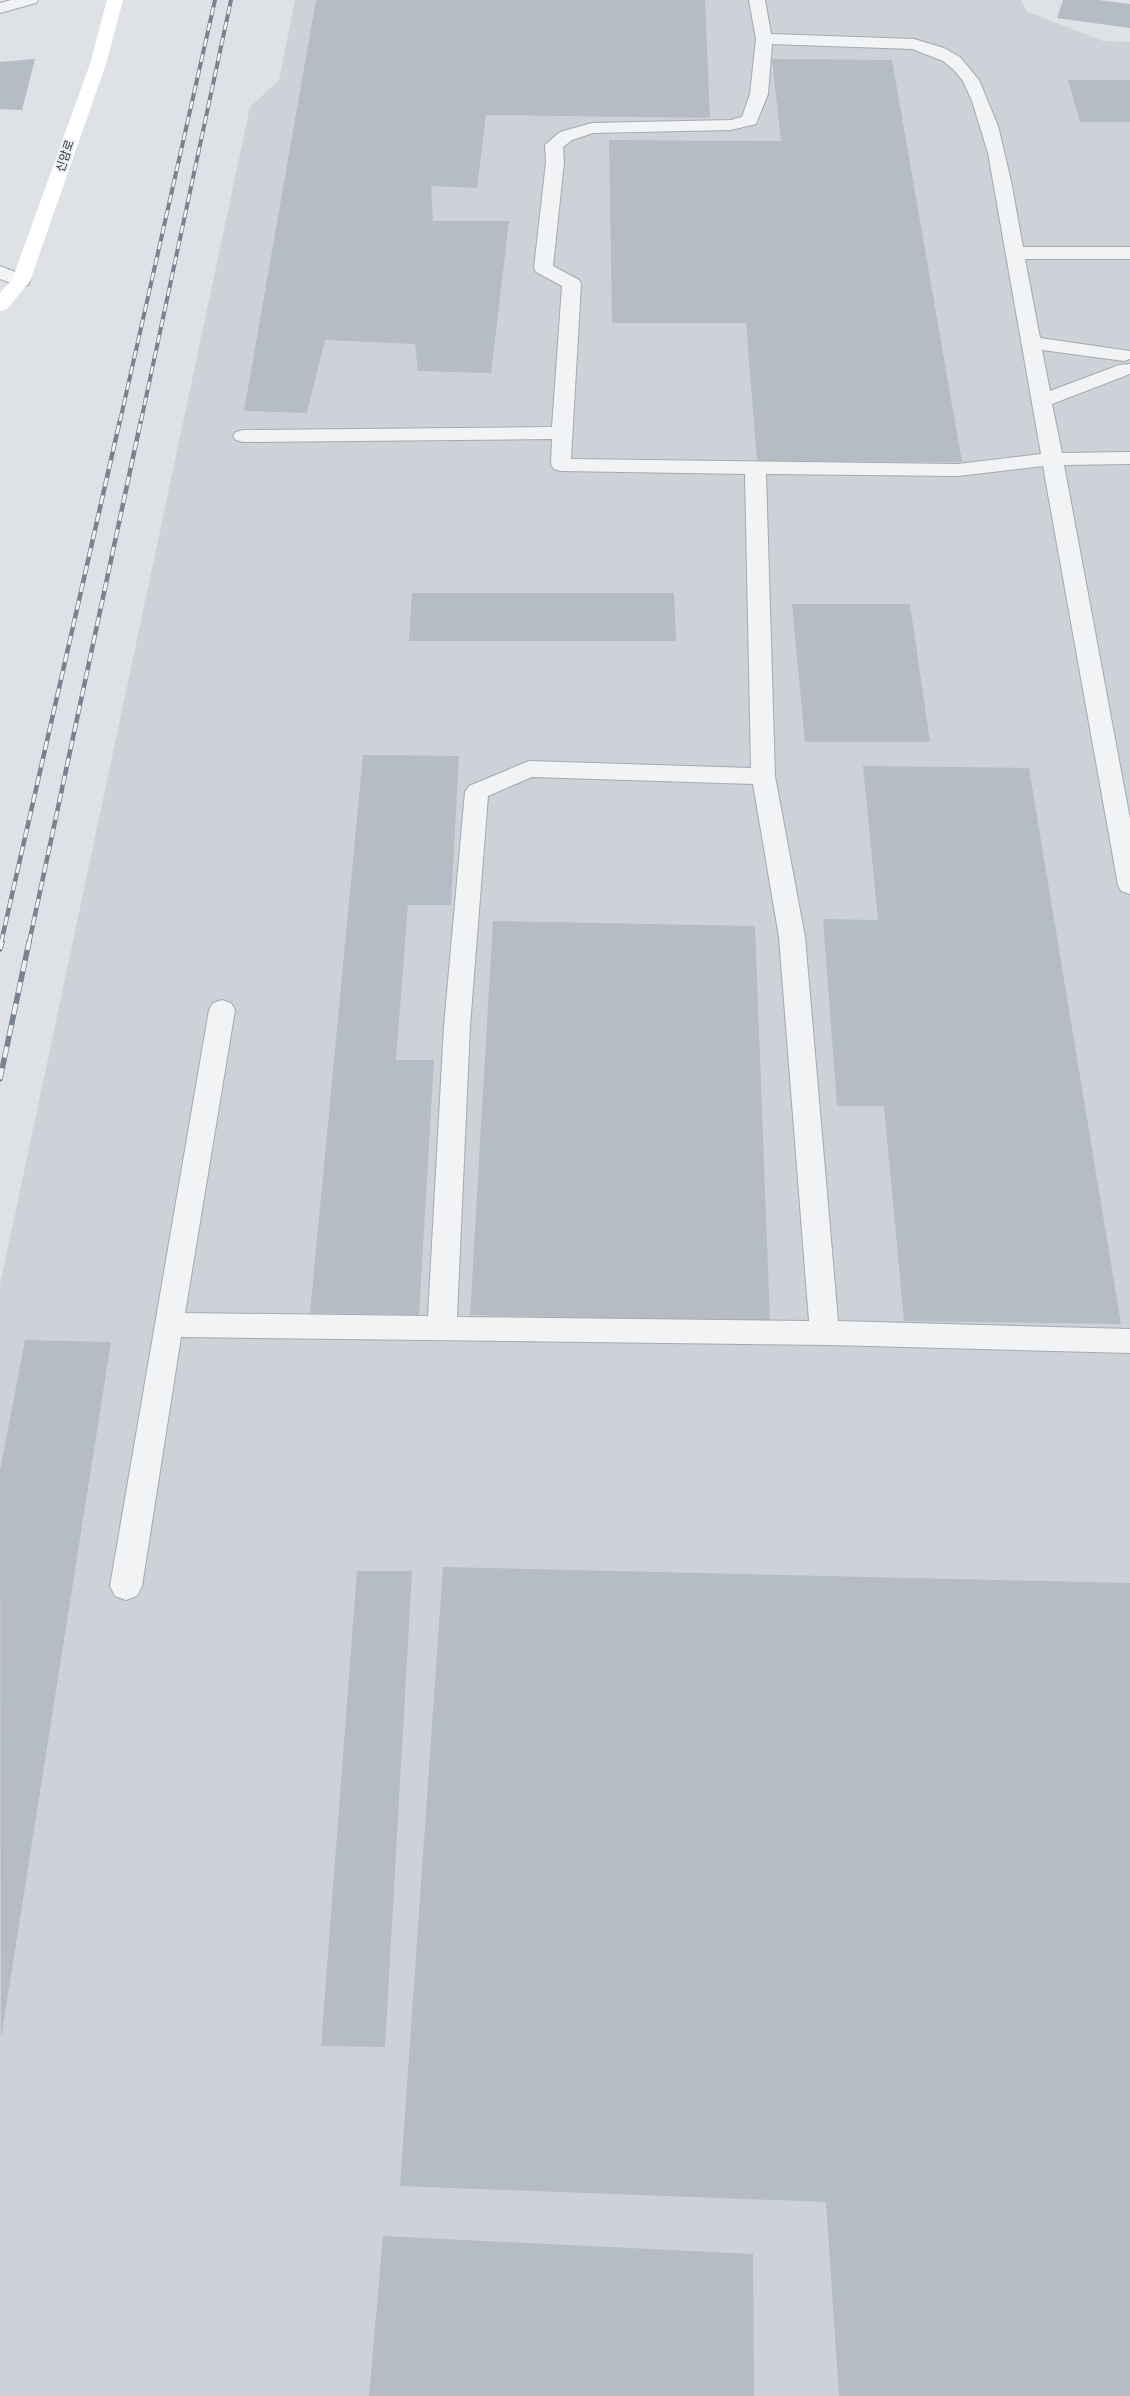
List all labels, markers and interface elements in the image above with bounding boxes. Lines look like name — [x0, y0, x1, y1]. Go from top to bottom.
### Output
street label: 신암로 — [51, 137, 78, 174]

